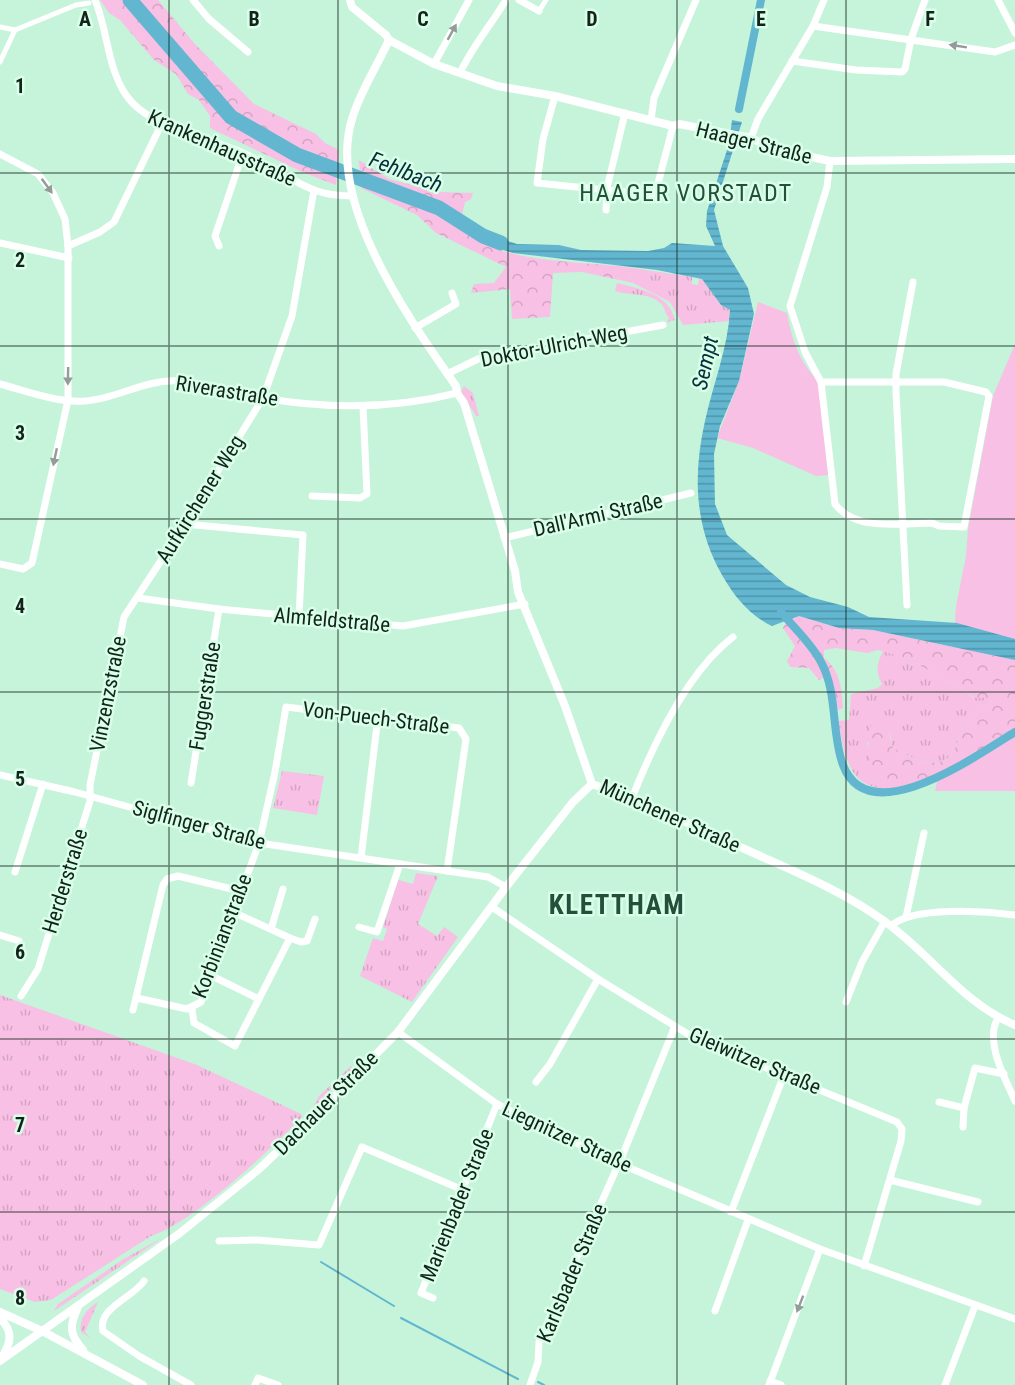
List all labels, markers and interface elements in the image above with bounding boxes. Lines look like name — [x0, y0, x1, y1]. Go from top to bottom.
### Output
text: A — [79, 7, 91, 31]
text: B — [248, 7, 260, 31]
text: C — [417, 7, 429, 31]
text: D — [586, 7, 598, 31]
text: E — [756, 7, 766, 31]
text: F — [925, 7, 935, 31]
one-way arrow — [446, 24, 457, 40]
one-way arrow — [949, 42, 968, 51]
text: 1 — [15, 74, 25, 98]
street label: Krankenhausstraße — [144, 105, 300, 191]
street label: Haager Straße — [694, 117, 815, 169]
water label: Fehlbach — [366, 147, 446, 197]
one-way arrow — [41, 177, 53, 193]
district label: HAAGER VORSTADT — [579, 179, 793, 207]
text: 2 — [15, 248, 25, 272]
street label: Doktor-Ulrich-Weg — [479, 320, 629, 372]
water label: Sempt — [687, 333, 723, 392]
one-way arrow — [63, 366, 73, 385]
street label: Riverastraße — [174, 371, 280, 411]
text: 3 — [15, 421, 25, 445]
street label: Aufkirchener Weg — [151, 431, 249, 567]
one-way arrow — [50, 448, 59, 467]
street label: Dall'Armi Straße — [531, 488, 665, 542]
text: 4 — [15, 594, 25, 618]
street label: Almfeldstraße — [273, 603, 391, 637]
street label: Vinzenzstraße — [85, 634, 131, 754]
street label: Fuggerstraße — [185, 640, 225, 752]
street label: Von-Puech-Straße — [301, 697, 451, 739]
text: 5 — [15, 767, 25, 791]
street label: Münchener Straße — [596, 774, 744, 858]
street label: Siglfinger Straße — [130, 796, 268, 854]
street label: Herderstraße — [38, 826, 92, 936]
street label: Korbinianstraße — [187, 870, 257, 1002]
district label: KLETTHAM — [549, 889, 685, 921]
text: 6 — [15, 940, 25, 964]
street label: Gleiwitzer Straße — [686, 1022, 825, 1100]
street label: Dachauer Straße — [269, 1046, 383, 1160]
street label: Liegnitzer Straße — [498, 1096, 636, 1178]
text: 7 — [15, 1113, 25, 1137]
street label: Marienbader Straße — [415, 1125, 499, 1285]
street label: Karlsbader Straße — [532, 1200, 612, 1346]
text: 8 — [15, 1286, 25, 1310]
one-way arrow — [794, 1295, 804, 1313]

